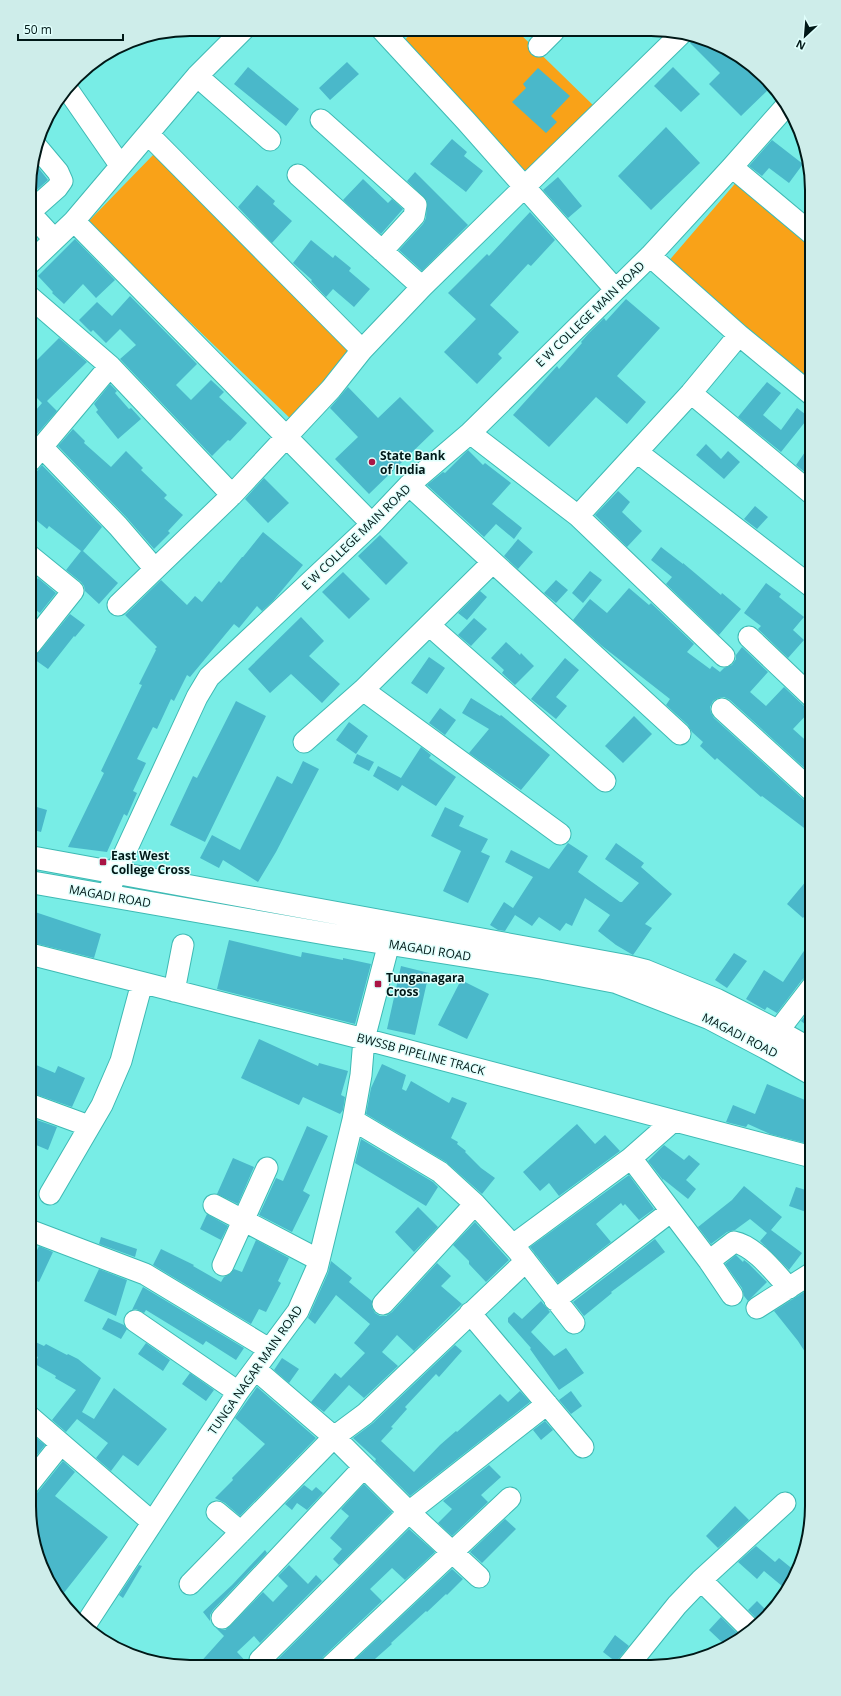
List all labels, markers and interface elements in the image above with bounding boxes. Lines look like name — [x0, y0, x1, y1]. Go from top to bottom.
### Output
scale bar — [18, 16, 123, 42]
north arrow — [785, 16, 825, 56]
text: 50 m — [24, 21, 52, 38]
text: N — [793, 37, 808, 54]
street label: E W COLLEGE MAIN ROAD — [532, 257, 648, 371]
place label: State Bank of India — [380, 447, 446, 478]
marker: State Bank of India — [367, 457, 377, 467]
street label: E W COLLEGE MAIN ROAD — [298, 480, 414, 594]
place label: East West College Cross — [111, 847, 190, 878]
marker: East West College Cross — [98, 857, 108, 867]
street label: MAGADI ROAD — [68, 880, 152, 912]
street label: MAGADI ROAD — [388, 935, 472, 965]
place label: Tunganagara Cross — [386, 969, 465, 1000]
marker: Tunganagara Cross — [373, 979, 383, 989]
street label: MAGADI ROAD — [699, 1009, 781, 1061]
street label: BWSSB PIPELINE TRACK — [355, 1029, 488, 1079]
street label: TUNGA NAGAR MAIN ROAD — [204, 1302, 306, 1438]

